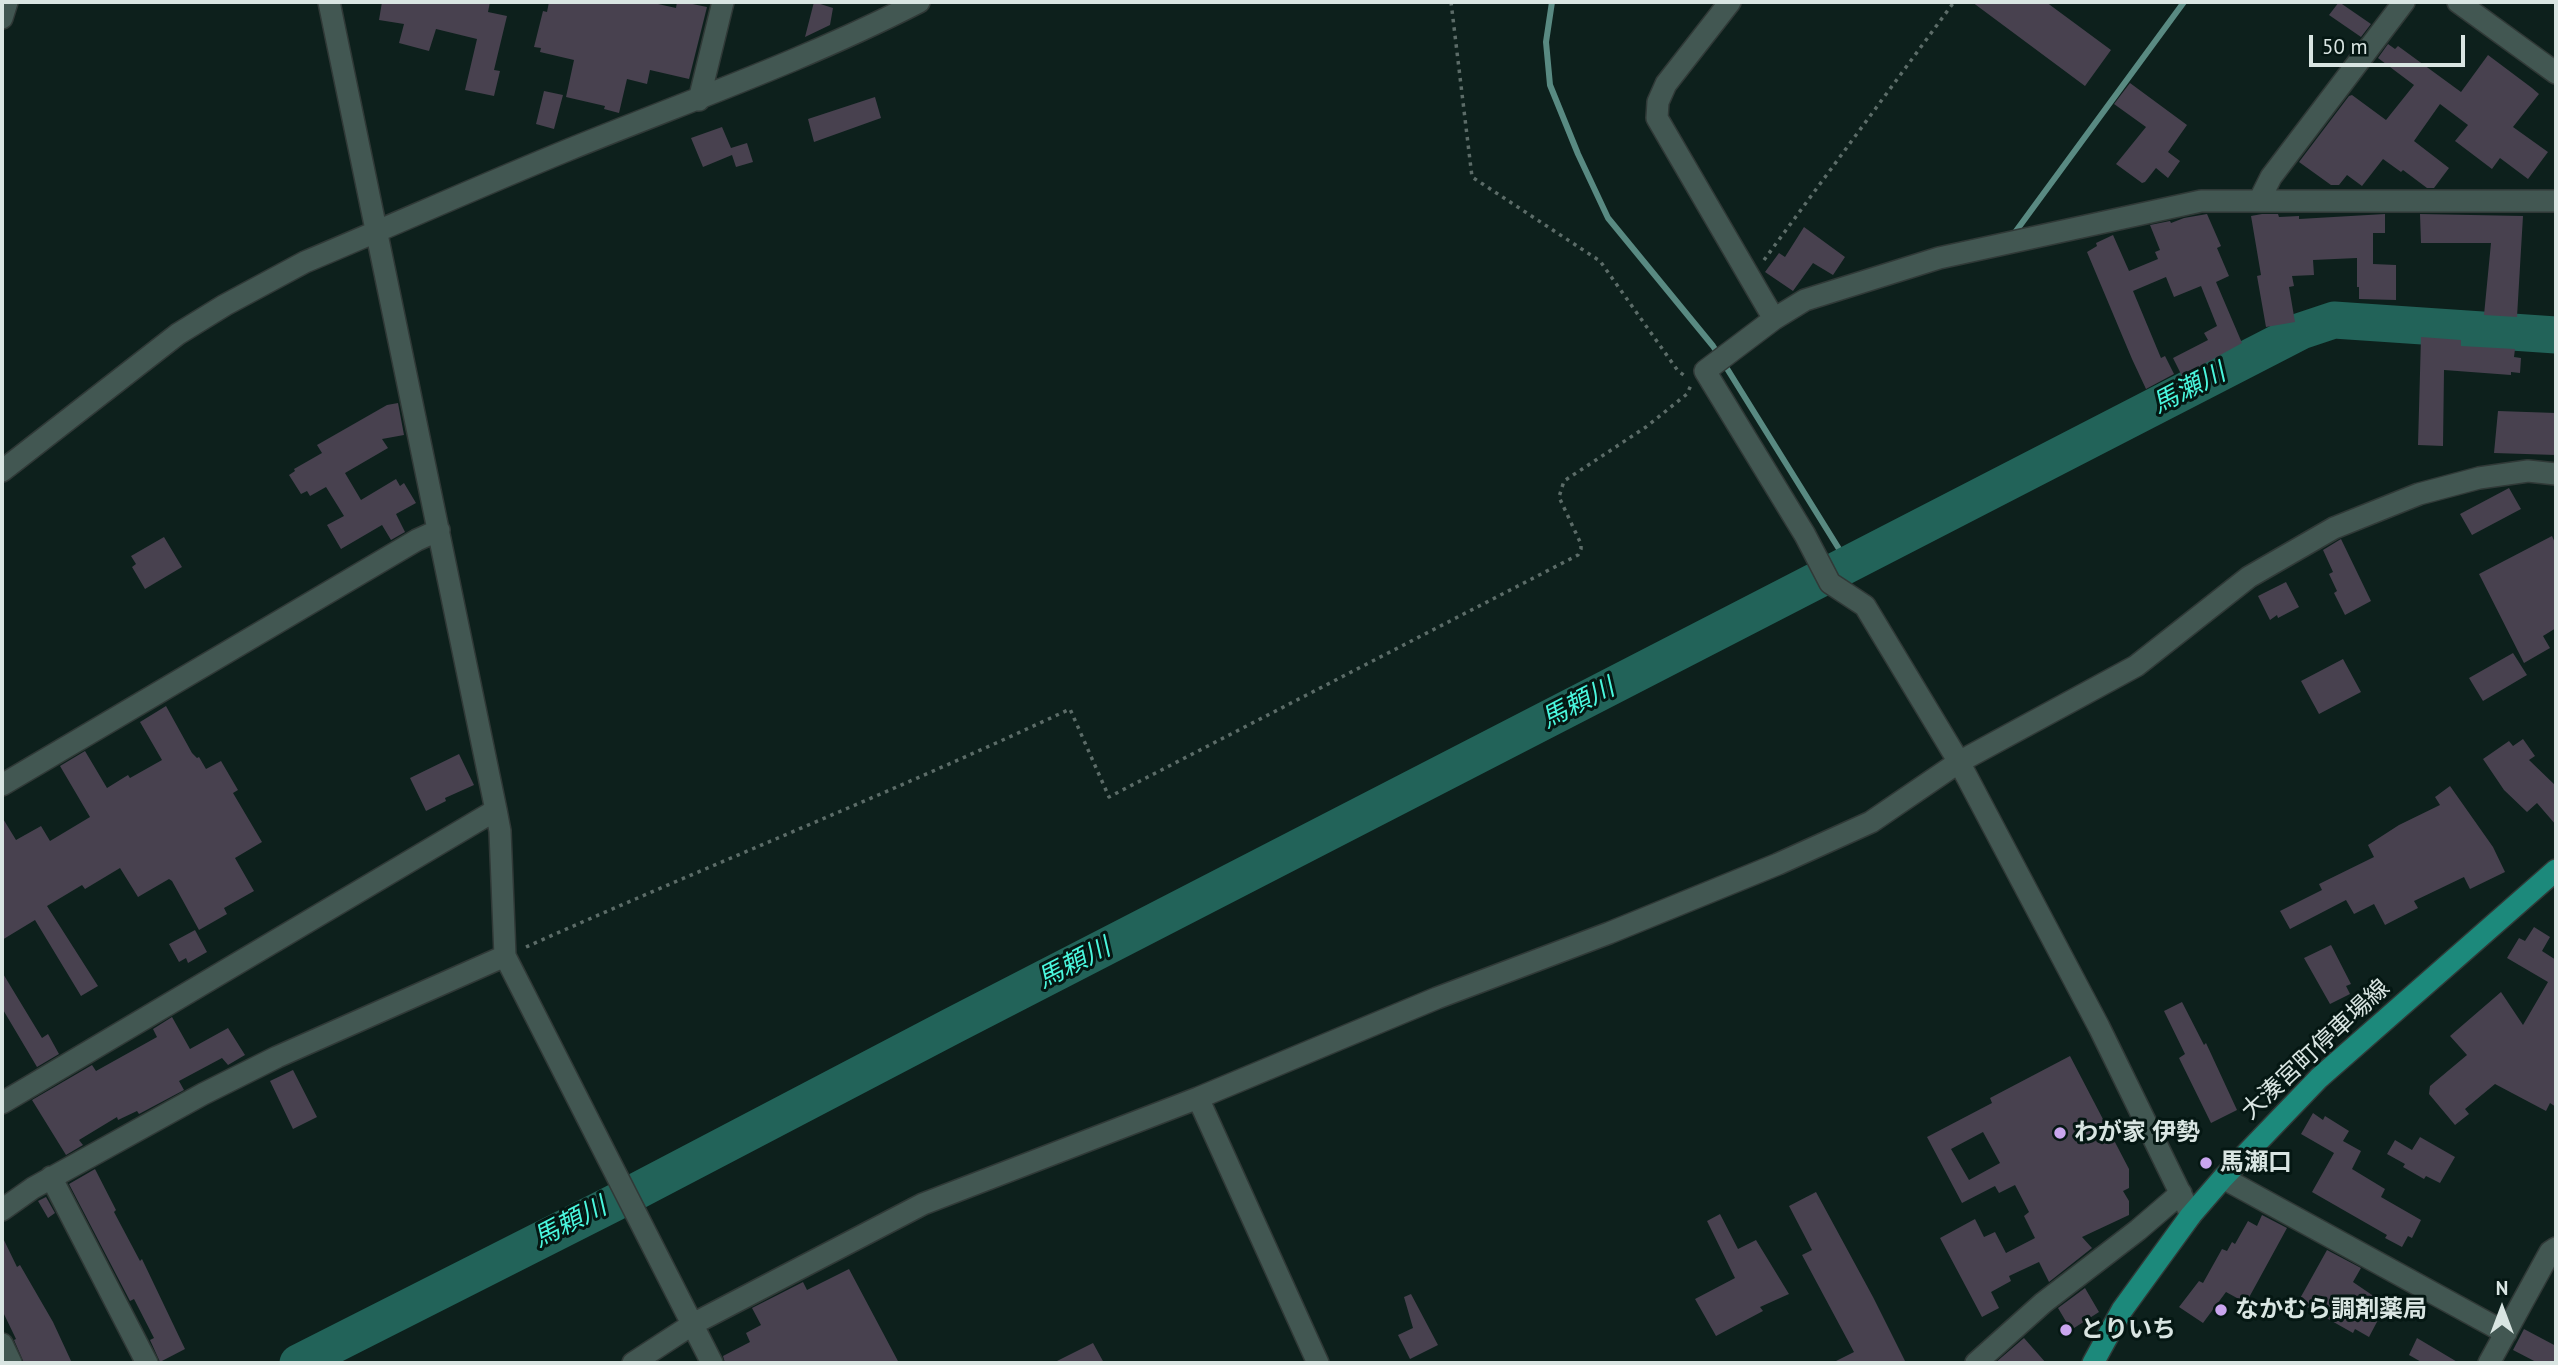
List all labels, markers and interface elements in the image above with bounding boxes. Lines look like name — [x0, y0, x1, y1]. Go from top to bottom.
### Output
scale bar — [2313, 21, 2469, 65]
text: 50 m — [2322, 33, 2368, 60]
water label: 馬瀬川 — [2147, 357, 2231, 421]
water label: 馬頼川 — [1536, 672, 1620, 736]
water label: 馬頼川 — [1032, 932, 1116, 996]
street label: 大湊宮町停車場線 — [2236, 974, 2396, 1126]
place label: わが家 伊勢 — [2074, 1119, 2200, 1147]
marker: わが家 伊勢 — [2052, 1125, 2068, 1141]
place label: 馬瀬口 — [2220, 1149, 2292, 1177]
marker: 馬瀬口 — [2198, 1155, 2214, 1171]
water label: 馬頼川 — [528, 1191, 612, 1255]
north arrow — [2467, 1274, 2537, 1344]
text: N — [2496, 1276, 2508, 1300]
place label: なかむら調剤薬局 — [2235, 1296, 2427, 1324]
marker: なかむら調剤薬局 — [2213, 1302, 2229, 1318]
place label: とりいち — [2080, 1316, 2176, 1344]
marker: とりいち — [2058, 1322, 2074, 1338]

